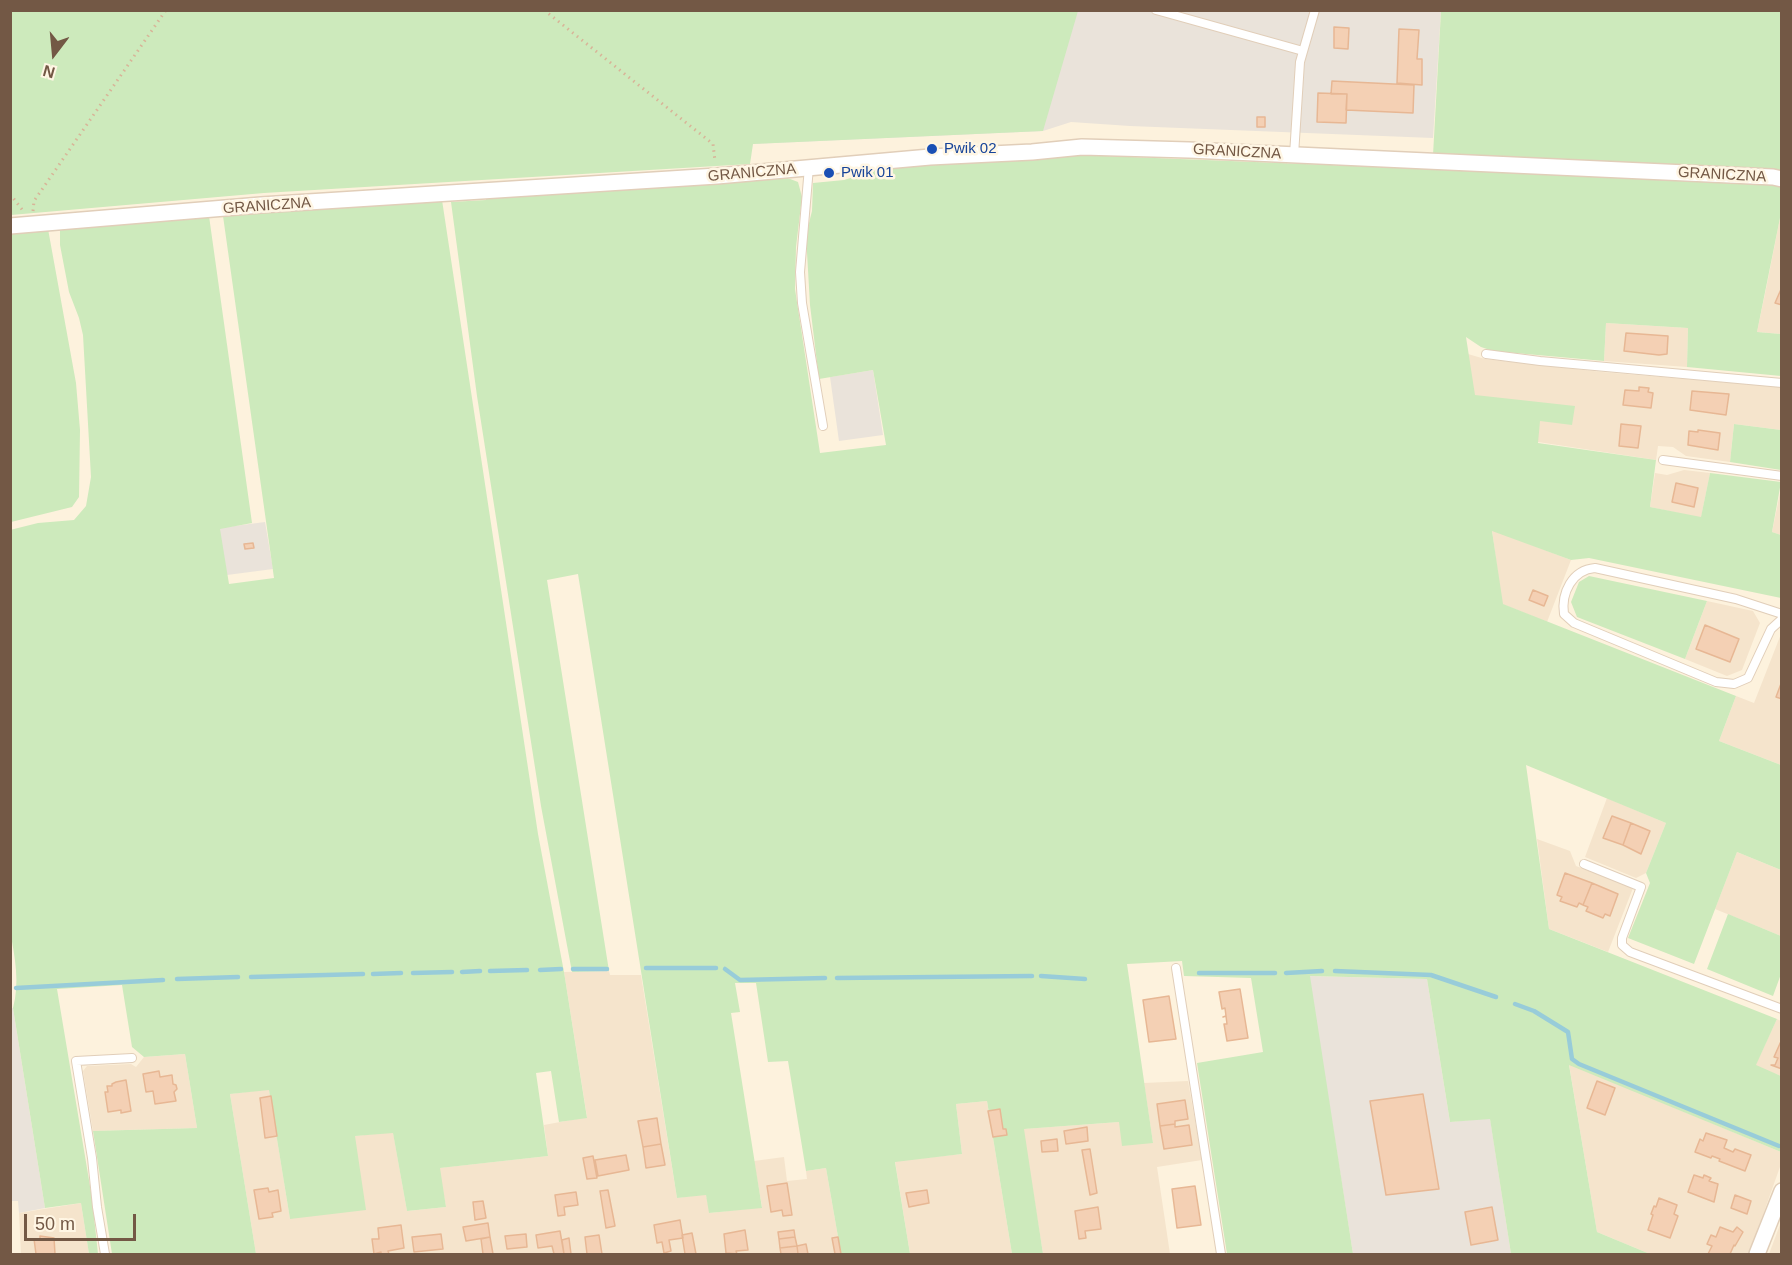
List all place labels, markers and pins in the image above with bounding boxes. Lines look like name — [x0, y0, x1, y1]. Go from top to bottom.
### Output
place label: Pwik 02 — [944, 140, 997, 158]
marker: Pwik 02 — [925, 142, 939, 156]
place label: Pwik 01 — [841, 164, 894, 182]
marker: Pwik 01 — [822, 166, 836, 180]

